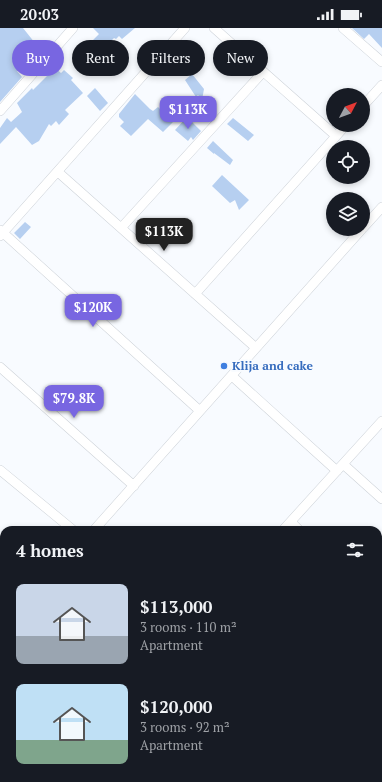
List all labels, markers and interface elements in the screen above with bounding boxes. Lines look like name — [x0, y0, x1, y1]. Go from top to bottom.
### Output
text: 20:03 — [20, 4, 59, 24]
chip: Buy — [12, 40, 64, 76]
chip: Rent — [72, 40, 129, 76]
chip: Filters — [137, 40, 205, 76]
chip: New — [213, 40, 268, 76]
north arrow — [326, 88, 370, 132]
map controls — [326, 88, 370, 236]
pin: $113K — [160, 96, 216, 130]
text: $113K — [169, 100, 207, 118]
button: locate — [326, 140, 370, 184]
button: layers — [326, 192, 370, 236]
pin: $113K — [136, 218, 192, 252]
text: $113K — [145, 222, 183, 240]
pin: $120K — [65, 294, 121, 328]
text: $120K — [74, 298, 112, 316]
place label: Klija and cake — [232, 358, 313, 373]
marker: Klija and cake — [219, 361, 229, 371]
pin: $79.8K — [41, 385, 107, 419]
text: $79.8K — [53, 389, 95, 407]
text: 4 homes — [16, 539, 84, 562]
icon: filters — [344, 539, 366, 561]
text: $113,000 — [140, 595, 212, 618]
icon: home — [48, 600, 96, 648]
text: 3 rooms · 110 m² — [140, 618, 237, 636]
text: Apartment — [140, 636, 203, 654]
text: $120,000 — [140, 695, 212, 718]
icon: home — [48, 700, 96, 748]
text: 3 rooms · 92 m² — [140, 718, 230, 736]
text: Apartment — [140, 736, 203, 754]

